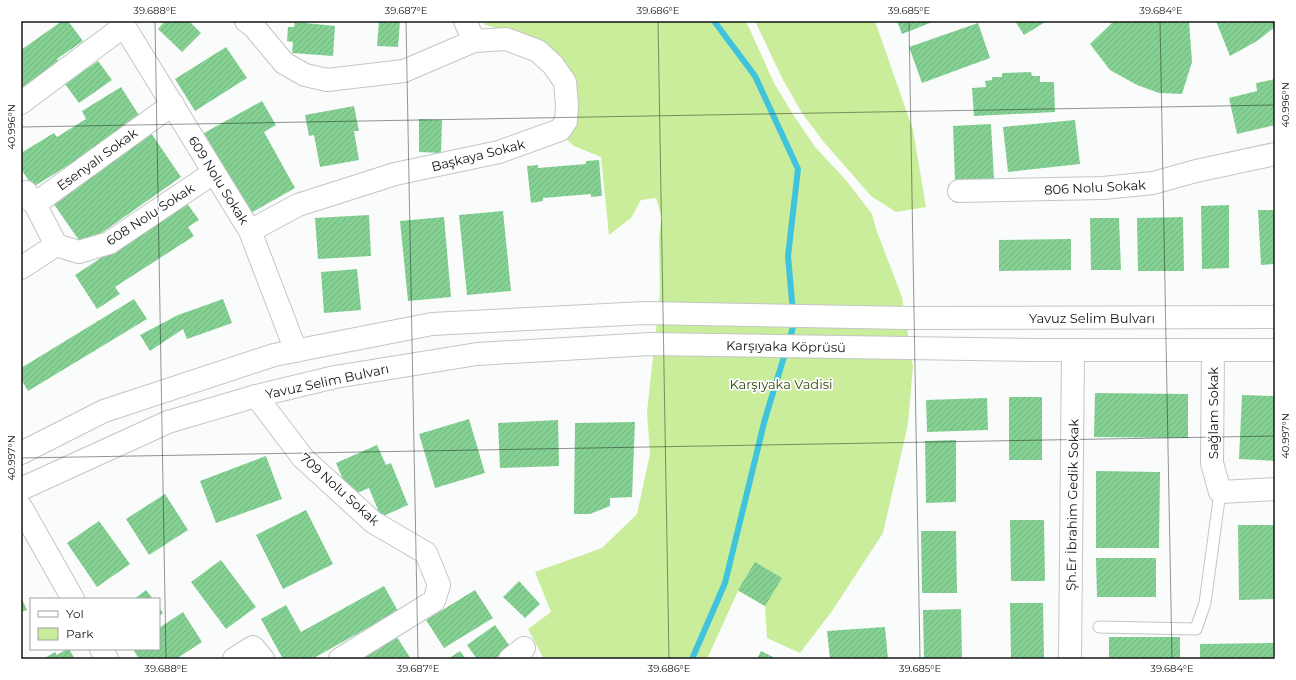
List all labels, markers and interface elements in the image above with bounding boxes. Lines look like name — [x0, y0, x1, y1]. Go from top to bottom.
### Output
text: 39.688°E — [133, 4, 177, 17]
text: 39.687°E — [385, 4, 428, 17]
text: 39.686°E — [637, 4, 680, 17]
text: 39.685°E — [888, 4, 931, 17]
text: 39.684°E — [1139, 4, 1183, 17]
text: 40.996°N — [1279, 82, 1292, 128]
text: 40.996°N — [5, 104, 18, 150]
street label: Esenyalı Sokak — [54, 124, 140, 194]
street label: 609 Nolu Sokak — [185, 133, 253, 227]
street label: Başkaya Sokak — [429, 136, 527, 174]
street label: 806 Nolu Sokak — [1044, 176, 1146, 198]
street label: 608 Nolu Sokak — [103, 179, 197, 248]
street label: Yavuz Selim Bulvarı — [1029, 310, 1155, 326]
street label: Karşıyaka Köprüsü — [726, 337, 846, 355]
street label: Yavuz Selim Bulvarı — [264, 360, 390, 402]
street label: Sağlam Sokak — [1205, 367, 1221, 459]
park label: Karşıyaka Vadisi — [729, 376, 833, 392]
text: 40.997°N — [1279, 413, 1292, 459]
street label: Şh.Er İbrahim Gedik Sokak — [1062, 419, 1082, 591]
text: 40.997°N — [5, 435, 18, 481]
street label: 709 Nolu Sokak — [297, 449, 383, 529]
legend — [30, 598, 160, 650]
text: Yol — [66, 606, 84, 621]
text: Park — [66, 626, 94, 641]
text: 39.688°E — [144, 662, 188, 675]
text: 39.687°E — [397, 662, 440, 675]
text: 39.686°E — [648, 662, 691, 675]
text: 39.685°E — [899, 662, 942, 675]
text: 39.684°E — [1150, 662, 1194, 675]

